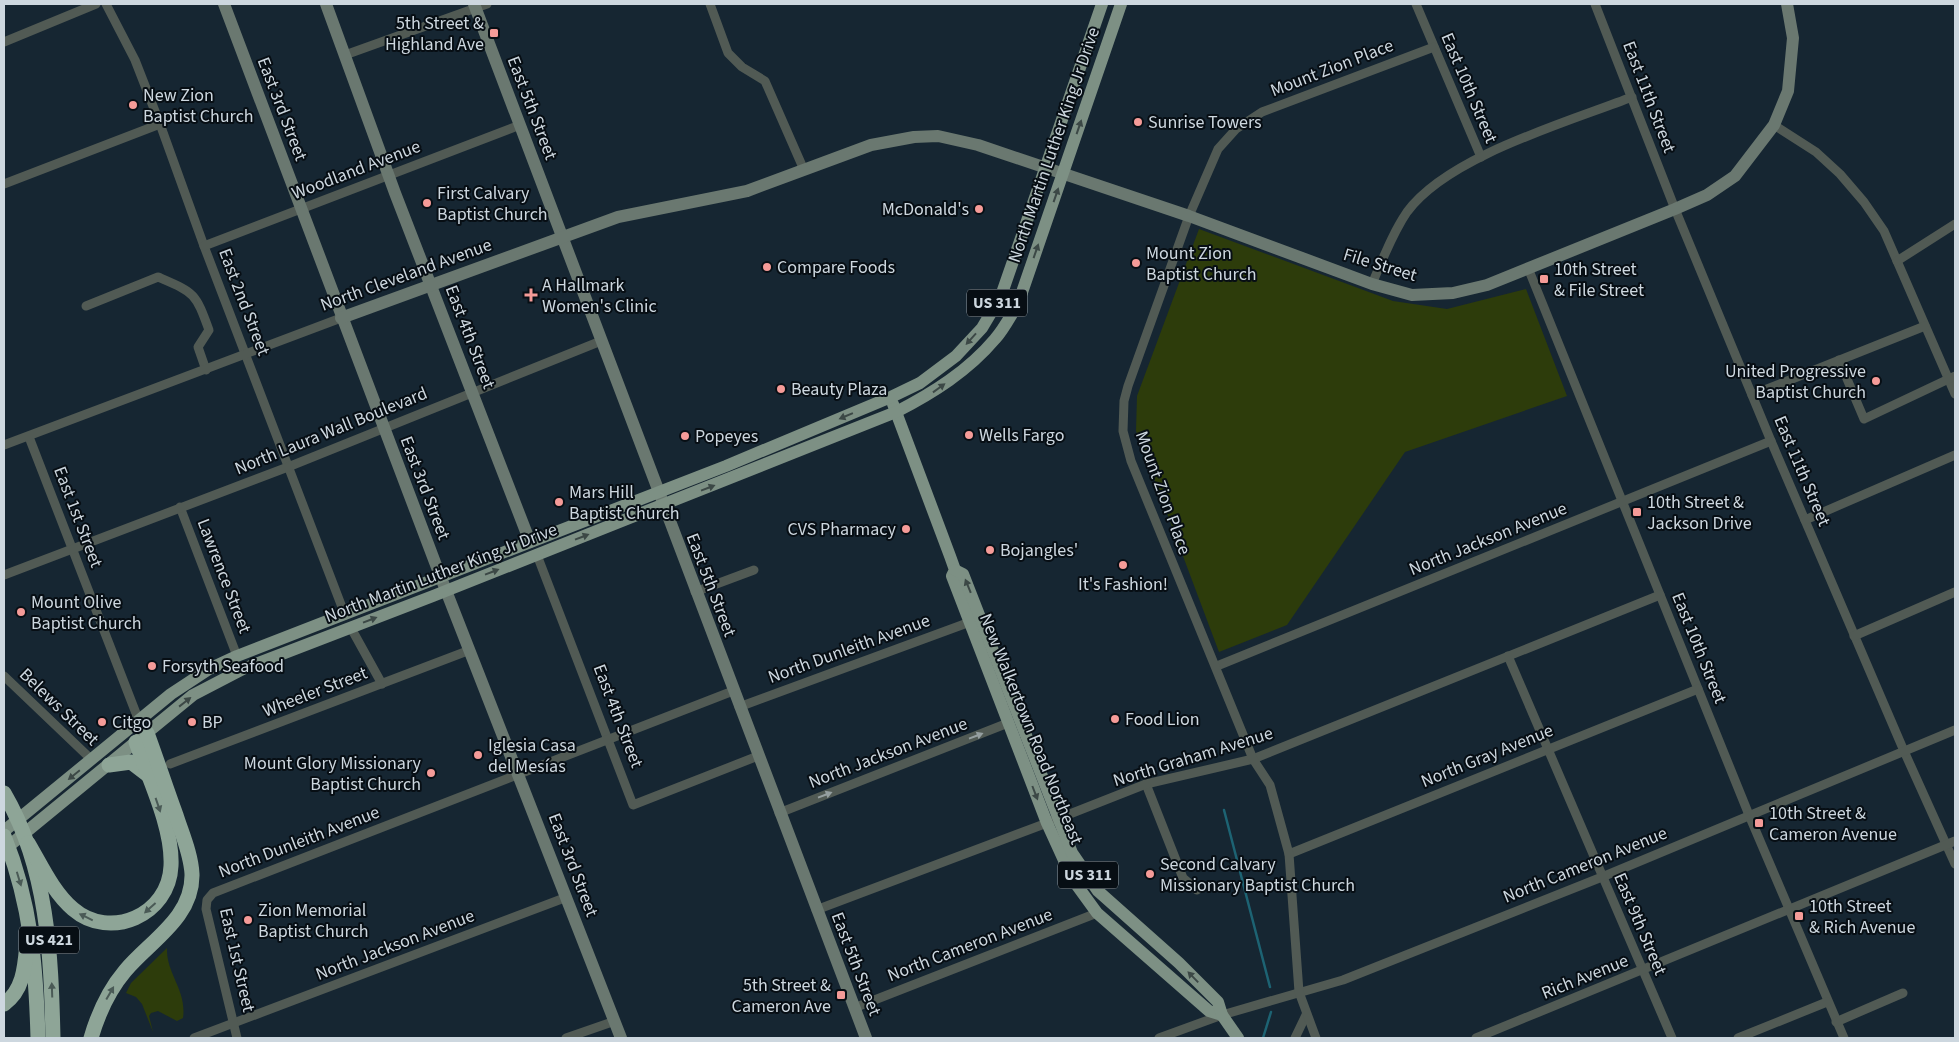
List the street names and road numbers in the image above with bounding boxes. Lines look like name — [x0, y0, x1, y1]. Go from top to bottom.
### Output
street label: North Martin Luther King Jr Drive — [1002, 24, 1106, 266]
street label: East 10th Street — [1434, 29, 1504, 147]
street label: Mount Zion Place — [1267, 33, 1397, 103]
street label: East 11th Street — [1616, 37, 1682, 157]
street label: East 5th Street — [501, 53, 563, 163]
street label: East 3rd Street — [251, 54, 313, 164]
street label: Woodland Avenue — [288, 134, 424, 206]
street label: North Cleveland Avenue — [317, 232, 495, 318]
street label: File Street — [1340, 242, 1420, 288]
street label: East 2nd Street — [212, 245, 276, 359]
street label: East 4th Street — [439, 282, 501, 392]
road number: US 311 — [967, 290, 1027, 316]
street label: North Laura Wall Boulevard — [231, 381, 431, 481]
street label: East 11th Street — [1767, 412, 1837, 530]
street label: Mount Zion Place — [1129, 428, 1197, 558]
street label: East 3rd Street — [394, 433, 456, 543]
street label: East 1st Street — [47, 463, 109, 571]
street label: North Jackson Avenue — [1405, 496, 1571, 582]
street label: Lawrence Street — [191, 515, 257, 637]
street label: North Martin Luther King Jr Drive — [321, 517, 561, 629]
street label: East 5th Street — [680, 530, 742, 640]
street label: East 10th Street — [1665, 589, 1733, 707]
street label: North Dunleith Avenue — [765, 608, 934, 690]
street label: New Walkertown Road Northeast — [973, 610, 1089, 848]
street label: Wheeler Street — [259, 661, 371, 723]
street label: East 4th Street — [587, 661, 649, 771]
street label: Belews Street — [14, 662, 104, 752]
street label: North Jackson Avenue — [805, 711, 971, 795]
street label: North Gray Avenue — [1417, 718, 1557, 794]
street label: North Graham Avenue — [1110, 721, 1276, 793]
street label: North Dunleith Avenue — [215, 800, 383, 884]
street label: East 3rd Street — [542, 810, 604, 920]
street label: North Cameron Avenue — [1499, 821, 1671, 909]
road number: US 311 — [1058, 862, 1118, 888]
street label: East 9th Street — [1607, 869, 1673, 979]
street label: North Cameron Avenue — [884, 902, 1056, 988]
street label: North Jackson Avenue — [312, 903, 478, 987]
street label: East 1st Street — [213, 905, 261, 1015]
street label: East 5th Street — [825, 909, 887, 1019]
road number: US 421 — [19, 926, 79, 954]
street label: Rich Avenue — [1538, 948, 1632, 1006]

